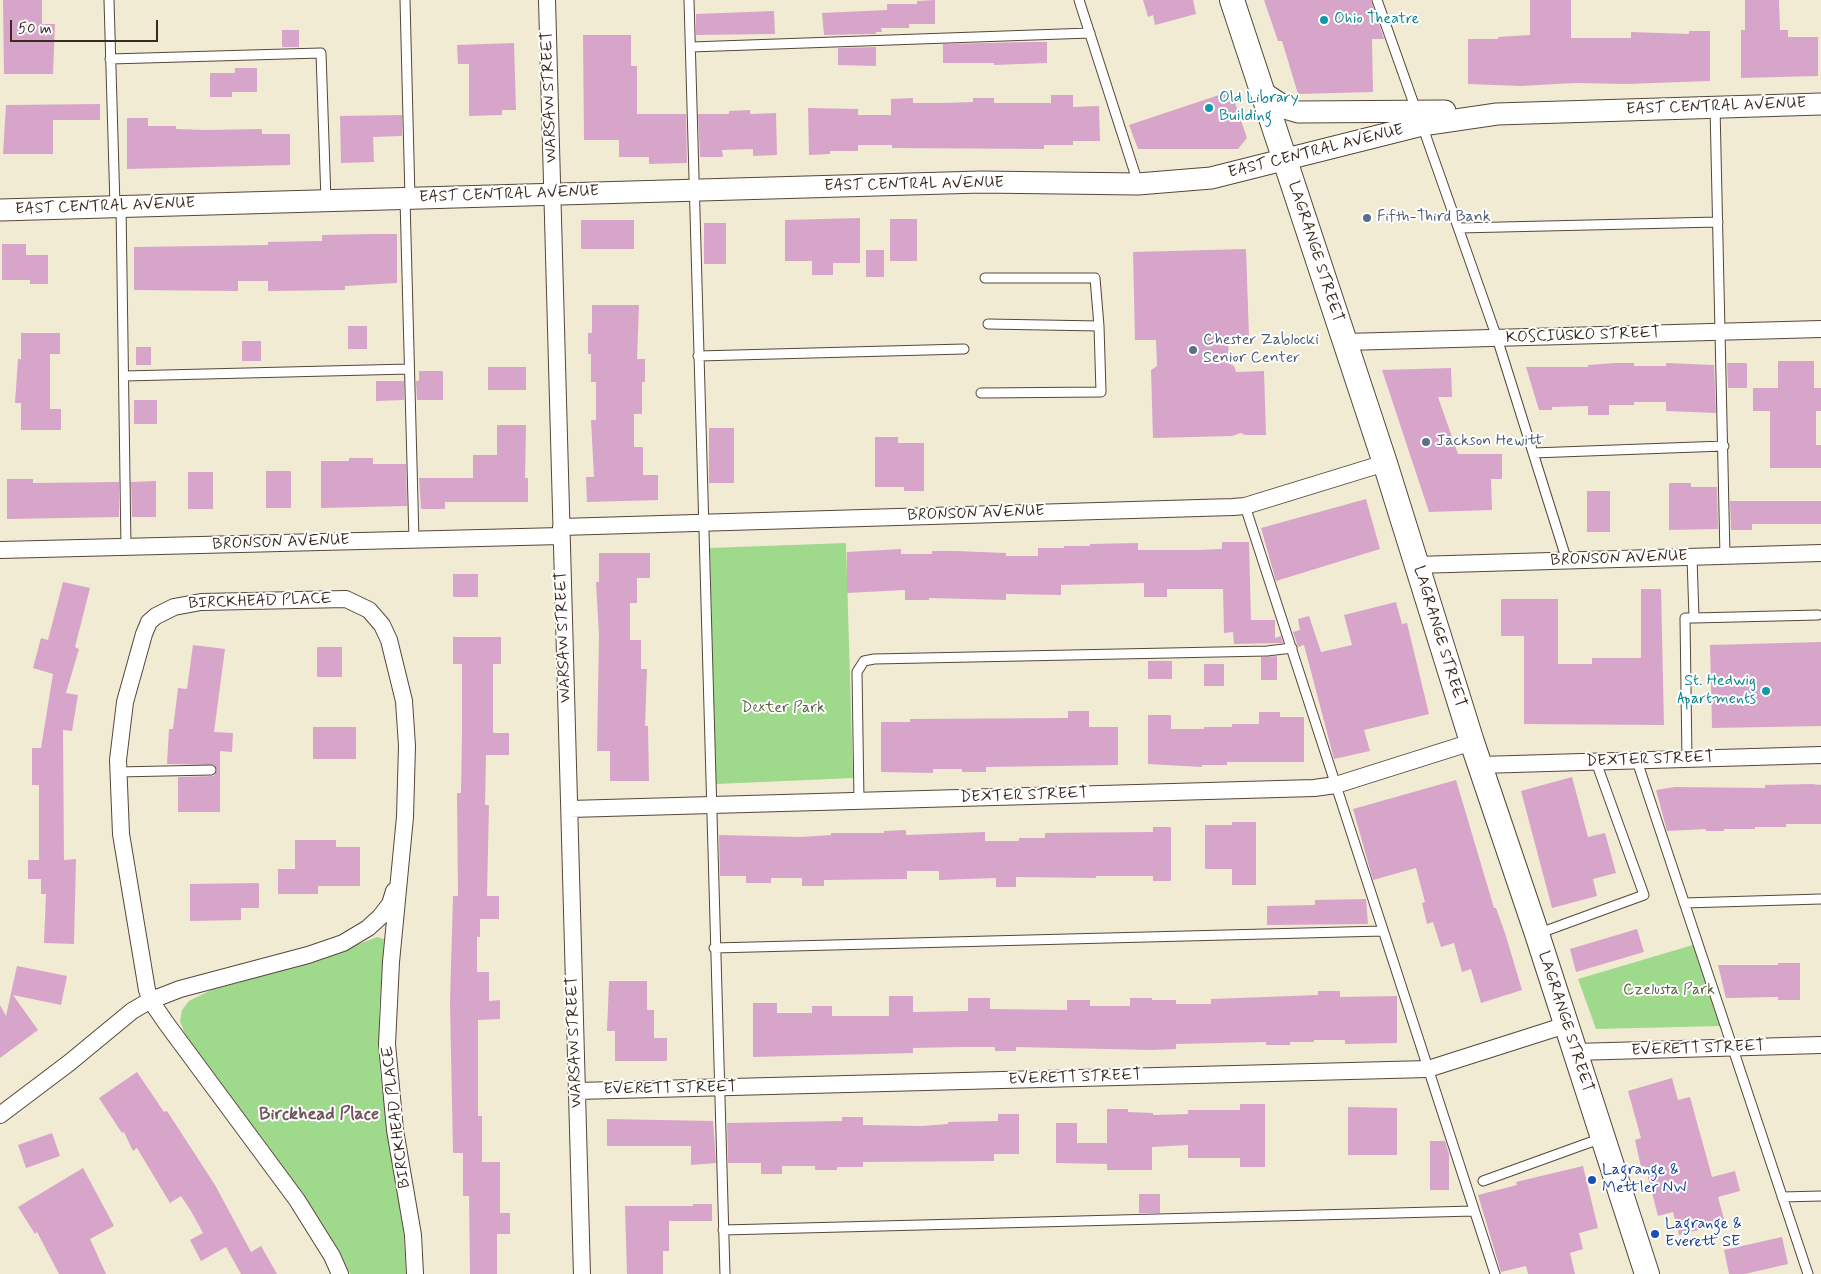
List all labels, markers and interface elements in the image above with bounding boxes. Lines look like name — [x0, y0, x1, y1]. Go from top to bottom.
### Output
scale bar — [12, 10, 160, 42]
place label: Ohio Theatre — [1334, 10, 1419, 30]
marker: Ohio Theatre — [1318, 14, 1330, 26]
text: 50 m — [18, 19, 52, 39]
street label: WARSAW STREET — [538, 31, 562, 163]
place label: Old Library Building — [1219, 89, 1299, 127]
street label: EAST CENTRAL AVENUE — [1626, 94, 1806, 120]
marker: Old Library Building — [1203, 102, 1215, 114]
street label: EAST CENTRAL AVENUE — [1226, 121, 1406, 183]
street label: EAST CENTRAL AVENUE — [824, 174, 1004, 196]
street label: LAGRANGE STREET — [1283, 179, 1347, 325]
street label: EAST CENTRAL AVENUE — [419, 182, 599, 208]
street label: EAST CENTRAL AVENUE — [15, 194, 195, 220]
place label: Fifth-Third Bank — [1377, 208, 1491, 228]
marker: Fifth-Third Bank — [1361, 212, 1373, 224]
street label: KOSCIUSKO STREET — [1506, 324, 1660, 348]
place label: Chester Zablocki Senior Center — [1203, 331, 1319, 369]
marker: Chester Zablocki Senior Center — [1187, 344, 1199, 356]
place label: Jackson Hewitt — [1436, 432, 1544, 452]
marker: Jackson Hewitt — [1420, 436, 1432, 448]
street label: BRONSON AVENUE — [907, 502, 1045, 526]
street label: BRONSON AVENUE — [212, 531, 350, 555]
street label: BRONSON AVENUE — [1550, 547, 1688, 571]
street label: LAGRANGE STREET — [1408, 564, 1470, 710]
street label: WARSAW STREET — [552, 571, 576, 703]
street label: BIRCKHEAD PLACE — [188, 590, 332, 614]
place label: St. Hedwig Apartments — [1677, 672, 1756, 710]
marker: St. Hedwig Apartments — [1760, 685, 1772, 697]
park label: Dexter Park — [741, 699, 825, 719]
street label: DEXTER STREET — [1586, 748, 1714, 772]
street label: DEXTER STREET — [960, 784, 1088, 808]
street label: LAGRANGE STREET — [1533, 949, 1597, 1095]
street label: WARSAW STREET — [563, 976, 587, 1108]
park label: Czelusta Park — [1623, 981, 1715, 1001]
street label: EVERETT STREET — [1631, 1037, 1765, 1061]
street label: BIRCKHEAD PLACE — [379, 1045, 415, 1189]
street label: EVERETT STREET — [1008, 1066, 1142, 1090]
street label: EVERETT STREET — [603, 1078, 737, 1100]
district label: Birckhead Place — [259, 1104, 379, 1126]
place label: Lagrange & Mettler NW — [1602, 1161, 1686, 1199]
marker: Lagrange & Mettler NW — [1586, 1174, 1598, 1186]
place label: Lagrange & Everett SE — [1665, 1215, 1742, 1253]
marker: Lagrange & Everett SE — [1649, 1228, 1661, 1240]

